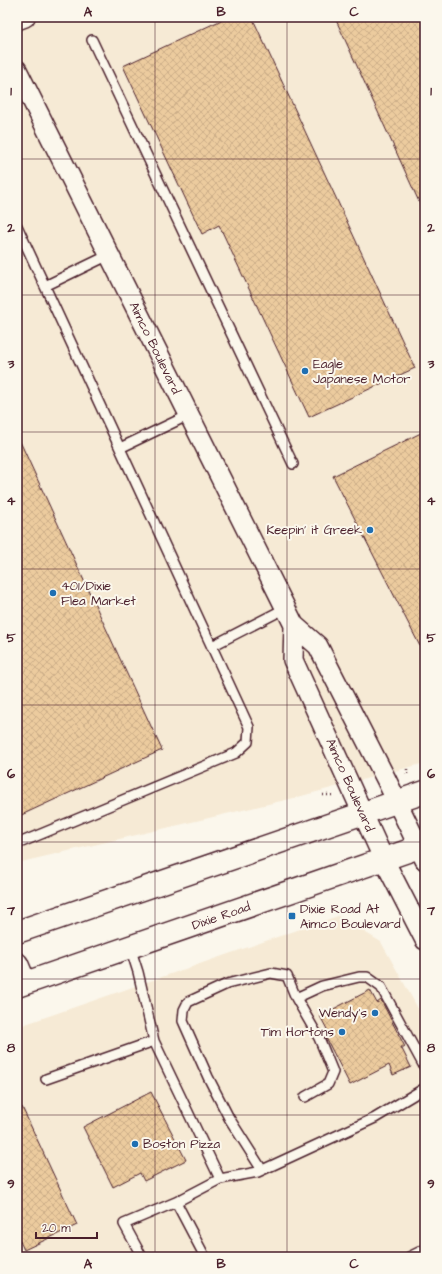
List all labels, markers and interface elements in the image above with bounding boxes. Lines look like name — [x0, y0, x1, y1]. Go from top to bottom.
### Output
text: A — [84, 3, 93, 21]
text: B — [216, 3, 226, 21]
text: C — [349, 3, 359, 21]
text: 1 — [10, 82, 12, 100]
text: 1 — [430, 82, 432, 100]
text: 2 — [6, 219, 15, 237]
text: 2 — [426, 219, 435, 237]
street label: Aimco Boulevard — [125, 299, 185, 397]
text: 3 — [7, 355, 15, 373]
place label: Eagle Japanese Motor — [313, 355, 410, 388]
text: 3 — [427, 355, 435, 373]
marker: Eagle Japanese Motor — [300, 366, 310, 376]
text: 4 — [7, 492, 16, 510]
text: 4 — [427, 492, 436, 510]
place label: Keepin' it Greek — [266, 521, 362, 539]
marker: Keepin' it Greek — [365, 525, 375, 535]
place label: 401/Dixie Flea Market — [61, 577, 136, 610]
marker: 401/Dixie Flea Market — [48, 588, 58, 598]
text: 5 — [6, 629, 16, 647]
text: 5 — [426, 629, 436, 647]
street label: Aimco Boulevard — [321, 735, 379, 835]
text: 6 — [7, 765, 16, 783]
text: 6 — [427, 765, 436, 783]
street label: Dixie Road — [189, 898, 253, 934]
place label: Dixie Road At Aimco Boulevard — [300, 900, 401, 933]
text: 7 — [6, 902, 16, 920]
text: 7 — [426, 902, 436, 920]
marker: Dixie Road At Aimco Boulevard — [287, 911, 297, 921]
place label: Wendy's — [319, 1004, 367, 1023]
marker: Wendy's — [370, 1008, 380, 1018]
place label: Tim Hortons — [261, 1023, 334, 1041]
marker: Tim Hortons — [337, 1027, 347, 1037]
text: 8 — [7, 1039, 16, 1057]
text: 8 — [427, 1039, 436, 1057]
place label: Boston Pizza — [143, 1135, 220, 1153]
marker: Boston Pizza — [130, 1139, 140, 1149]
text: 9 — [7, 1175, 15, 1193]
text: 9 — [427, 1175, 435, 1193]
scale bar — [36, 1214, 97, 1240]
text: 20 m — [42, 1220, 71, 1237]
text: A — [84, 1255, 93, 1273]
text: B — [216, 1255, 226, 1273]
text: C — [349, 1255, 359, 1273]

